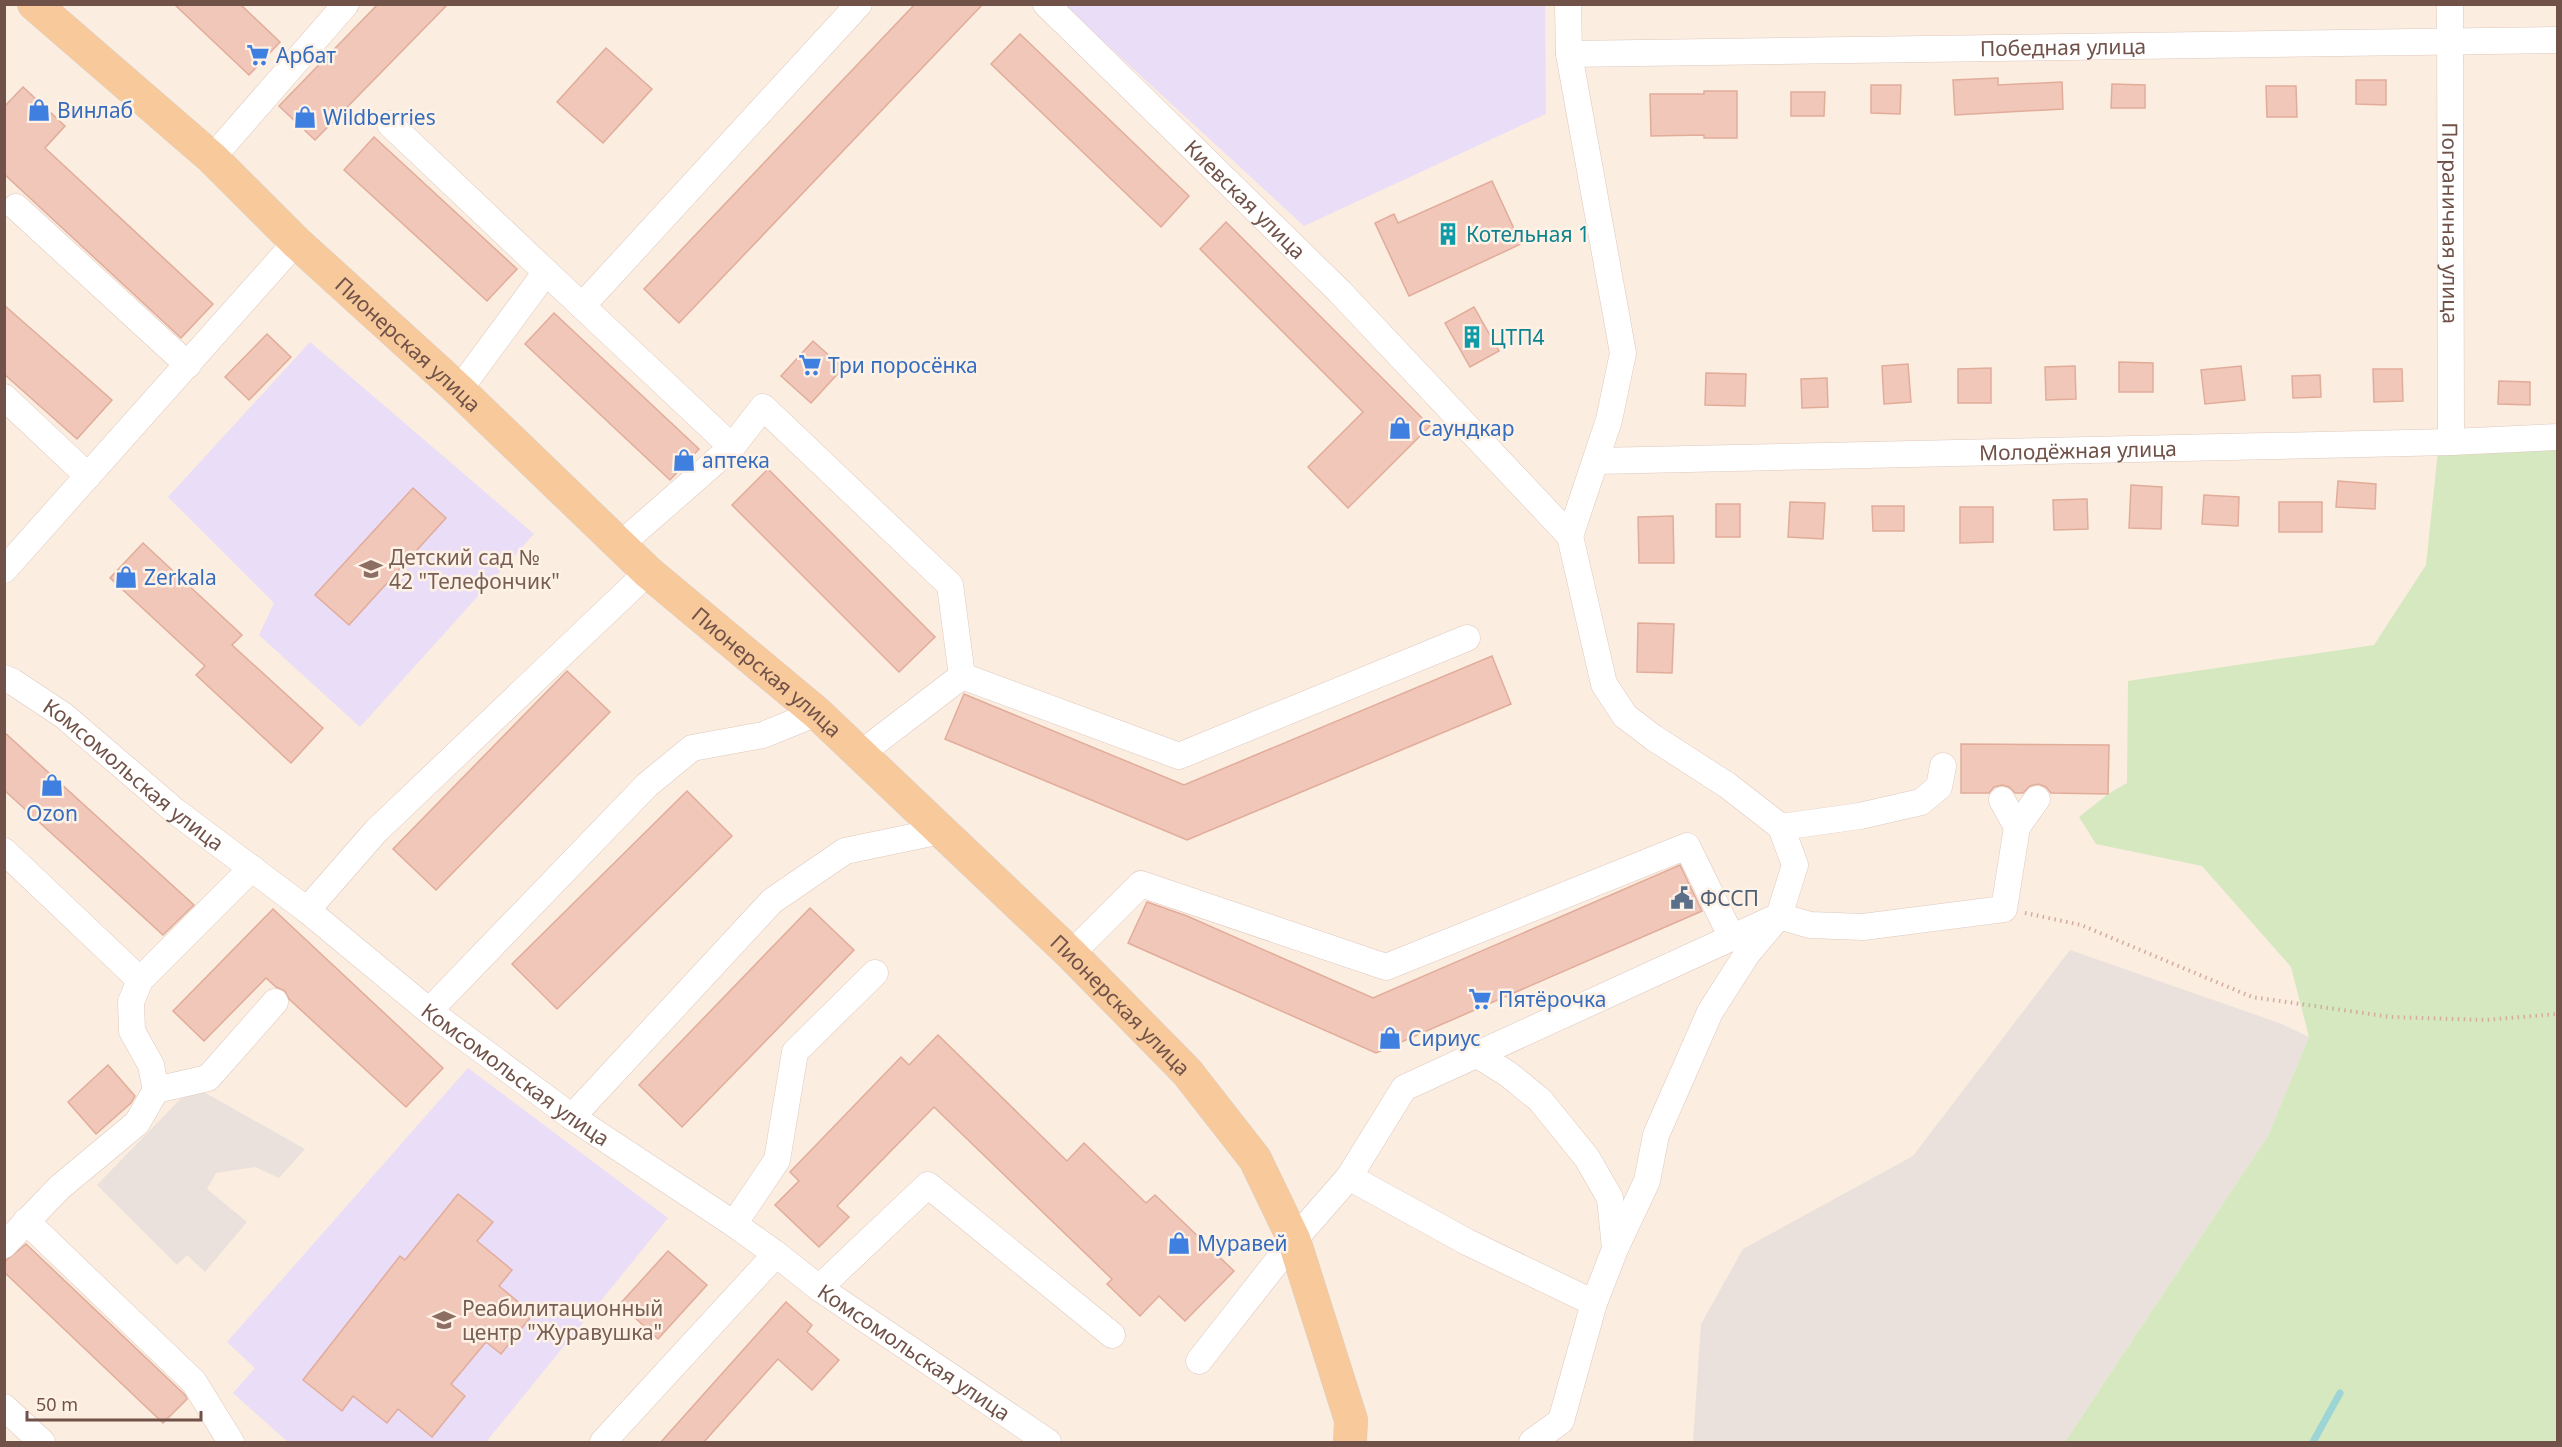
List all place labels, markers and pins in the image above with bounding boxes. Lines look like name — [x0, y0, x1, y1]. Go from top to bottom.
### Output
place label: Арбат — [276, 41, 336, 69]
supermarket icon: Арбат — [245, 42, 271, 68]
place label: Винлаб — [57, 96, 133, 124]
shop icon: Винлаб — [26, 97, 52, 123]
place label: Wildberries — [323, 103, 436, 131]
shop icon: Wildberries — [292, 104, 318, 130]
place label: Котельная 1 — [1466, 220, 1590, 248]
building icon: Котельная 1 — [1435, 221, 1461, 247]
place label: ЦТП4 — [1490, 323, 1545, 351]
building icon: ЦТП4 — [1459, 324, 1485, 350]
place label: Три поросёнка — [828, 351, 978, 379]
supermarket icon: Три поросёнка — [797, 352, 823, 378]
place label: Саундкар — [1418, 414, 1514, 442]
shop icon: Саундкар — [1387, 415, 1413, 441]
place label: аптека — [702, 446, 770, 474]
shop icon: аптека — [671, 447, 697, 473]
place label: Детский сад № 42 "Телефончик" — [389, 543, 560, 595]
school or university icon: Детский сад № 42 "Телефончик" — [358, 556, 384, 582]
place label: Zerkala — [144, 563, 217, 591]
shop icon: Zerkala — [113, 564, 139, 590]
shop icon: Ozon — [39, 772, 65, 798]
place label: Ozon — [26, 799, 78, 827]
place label: ФССП — [1700, 884, 1759, 912]
public building icon: ФССП — [1669, 885, 1695, 911]
place label: Пятёрочка — [1498, 985, 1606, 1013]
supermarket icon: Пятёрочка — [1467, 986, 1493, 1012]
place label: Сириус — [1408, 1024, 1481, 1052]
shop icon: Сириус — [1377, 1025, 1403, 1051]
place label: Муравей — [1197, 1229, 1288, 1257]
shop icon: Муравей — [1166, 1230, 1192, 1256]
place label: Реабилитационный центр "Журавушка" — [462, 1294, 663, 1346]
school or university icon: Реабилитационный центр "Журавушка" — [431, 1307, 457, 1333]

